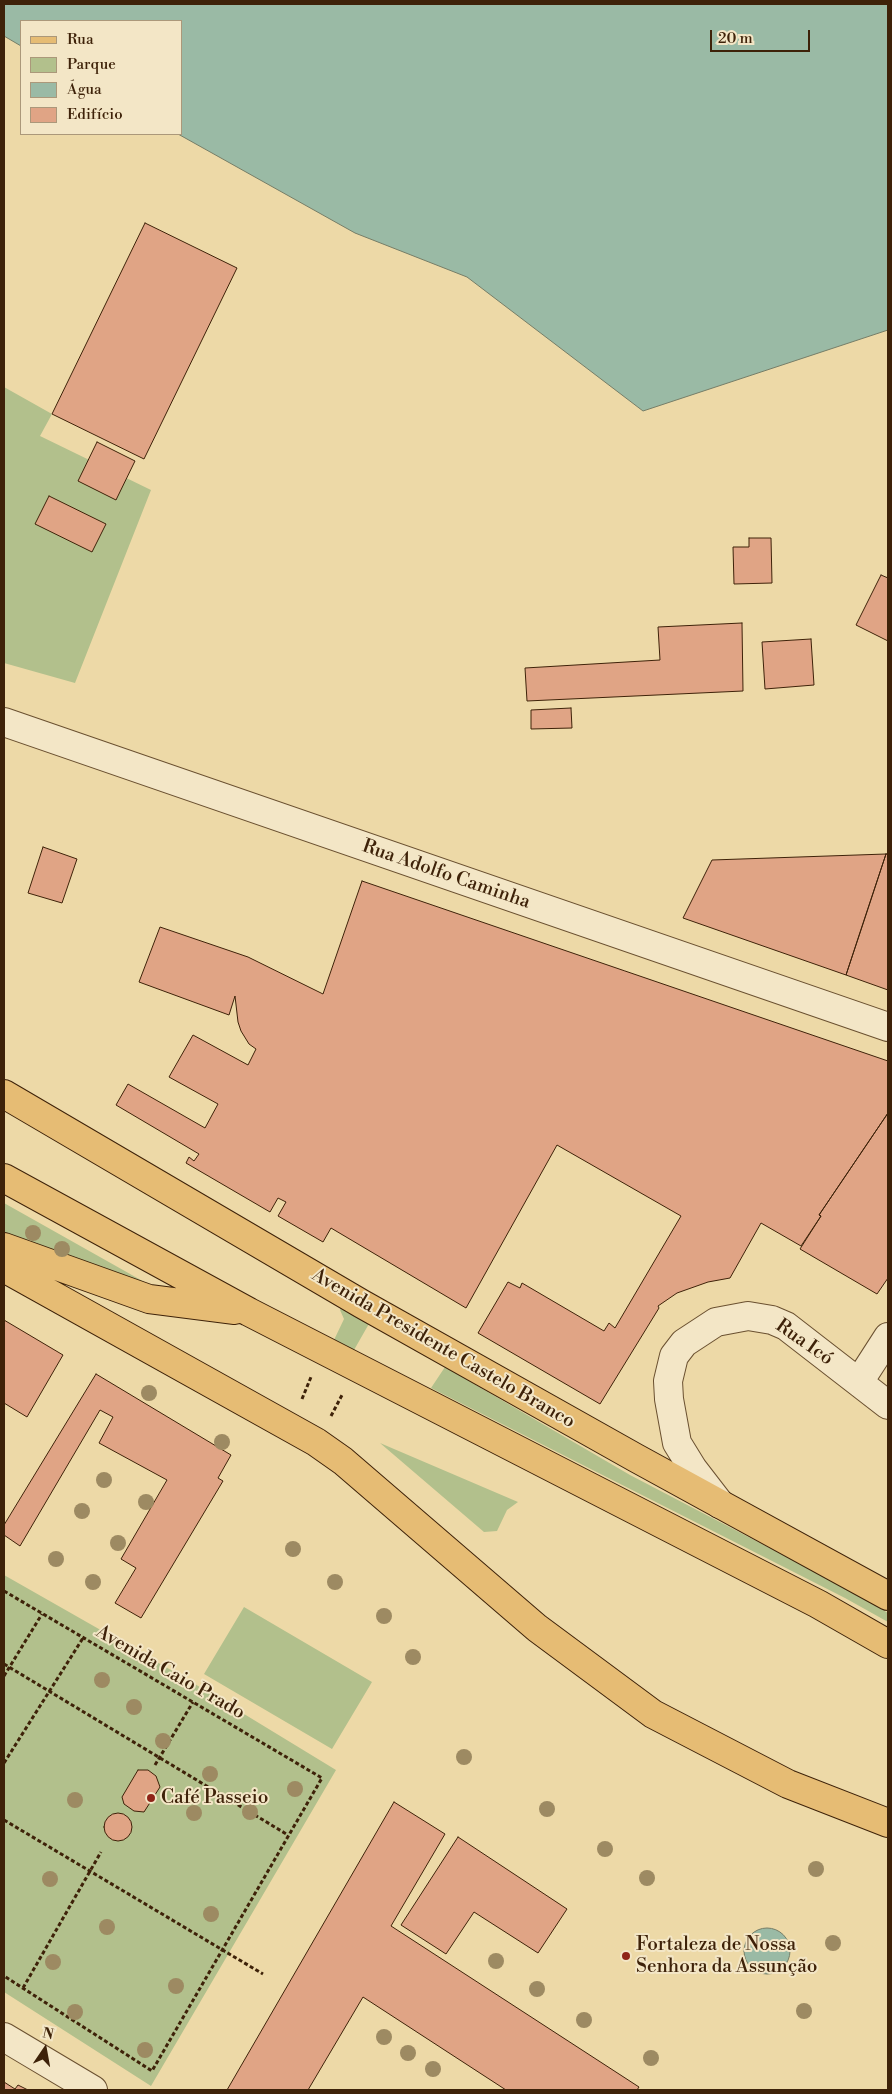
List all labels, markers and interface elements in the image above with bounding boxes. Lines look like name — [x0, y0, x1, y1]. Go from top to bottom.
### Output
legend — [20, 20, 182, 135]
scale bar — [712, 20, 812, 52]
text: 20 m — [718, 29, 753, 48]
text: Rua — [67, 30, 94, 49]
text: Parque — [67, 55, 116, 74]
text: Água — [67, 80, 102, 99]
text: Edifício — [67, 105, 123, 124]
street label: Rua Adolfo Caminha — [359, 836, 533, 914]
street label: Avenida Presidente Castelo Branco — [307, 1264, 579, 1434]
street label: Rua Icó — [771, 1315, 837, 1371]
street label: Avenida Caio Prado — [91, 1621, 249, 1725]
place label: Café Passeio — [161, 1787, 268, 1809]
marker: Café Passeio — [145, 1792, 157, 1804]
place label: Fortaleza de Nossa Senhora da Assunção — [636, 1934, 818, 1978]
marker: Fortaleza de Nossa Senhora da Assunção — [620, 1950, 632, 1962]
north arrow — [20, 2024, 70, 2074]
text: N — [41, 2024, 55, 2044]

